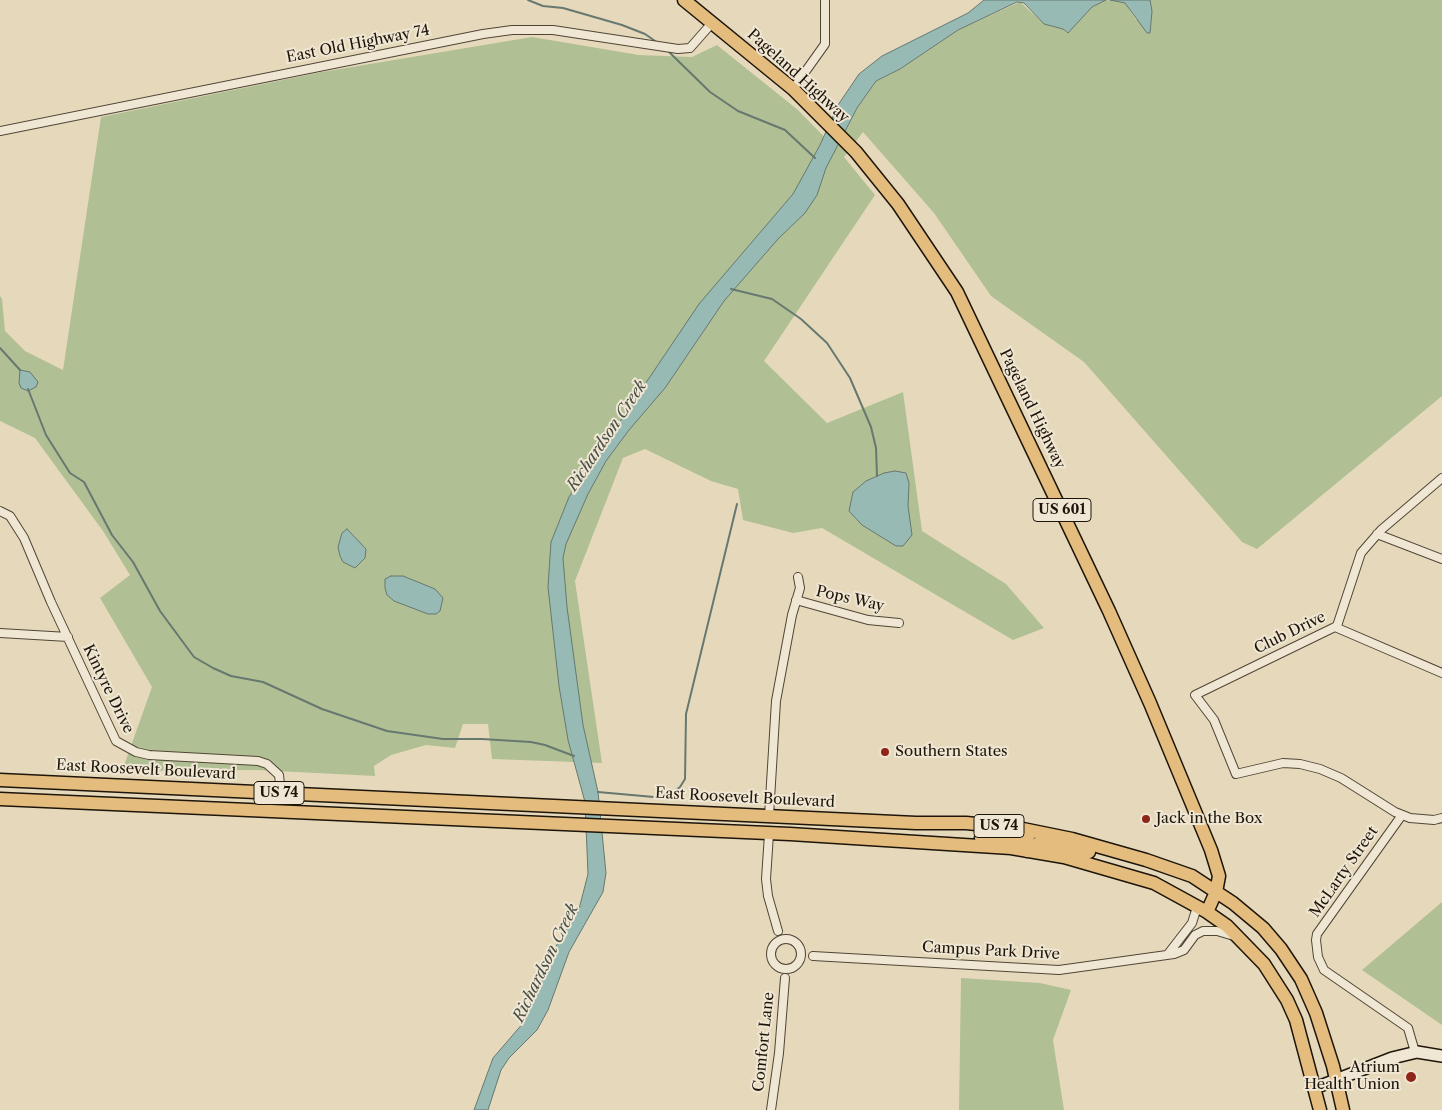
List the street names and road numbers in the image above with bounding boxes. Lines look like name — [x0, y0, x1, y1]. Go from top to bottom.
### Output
street label: East Old Highway 74 — [285, 21, 431, 67]
street label: Pageland Highway — [743, 26, 853, 126]
street label: Pageland Highway — [995, 346, 1069, 472]
road number: US 601 — [1033, 498, 1091, 522]
street label: Pops Way — [814, 582, 886, 616]
street label: Club Drive — [1251, 608, 1329, 658]
street label: Kintyre Drive — [79, 642, 137, 736]
street label: East Roosevelt Boulevard — [56, 756, 236, 784]
road number: US 74 — [254, 781, 304, 804]
street label: East Roosevelt Boulevard — [655, 784, 835, 812]
road number: US 74 — [974, 814, 1024, 838]
street label: McLarty Street — [1306, 823, 1382, 921]
street label: Campus Park Drive — [922, 938, 1060, 964]
street label: Comfort Lane — [750, 991, 778, 1093]

